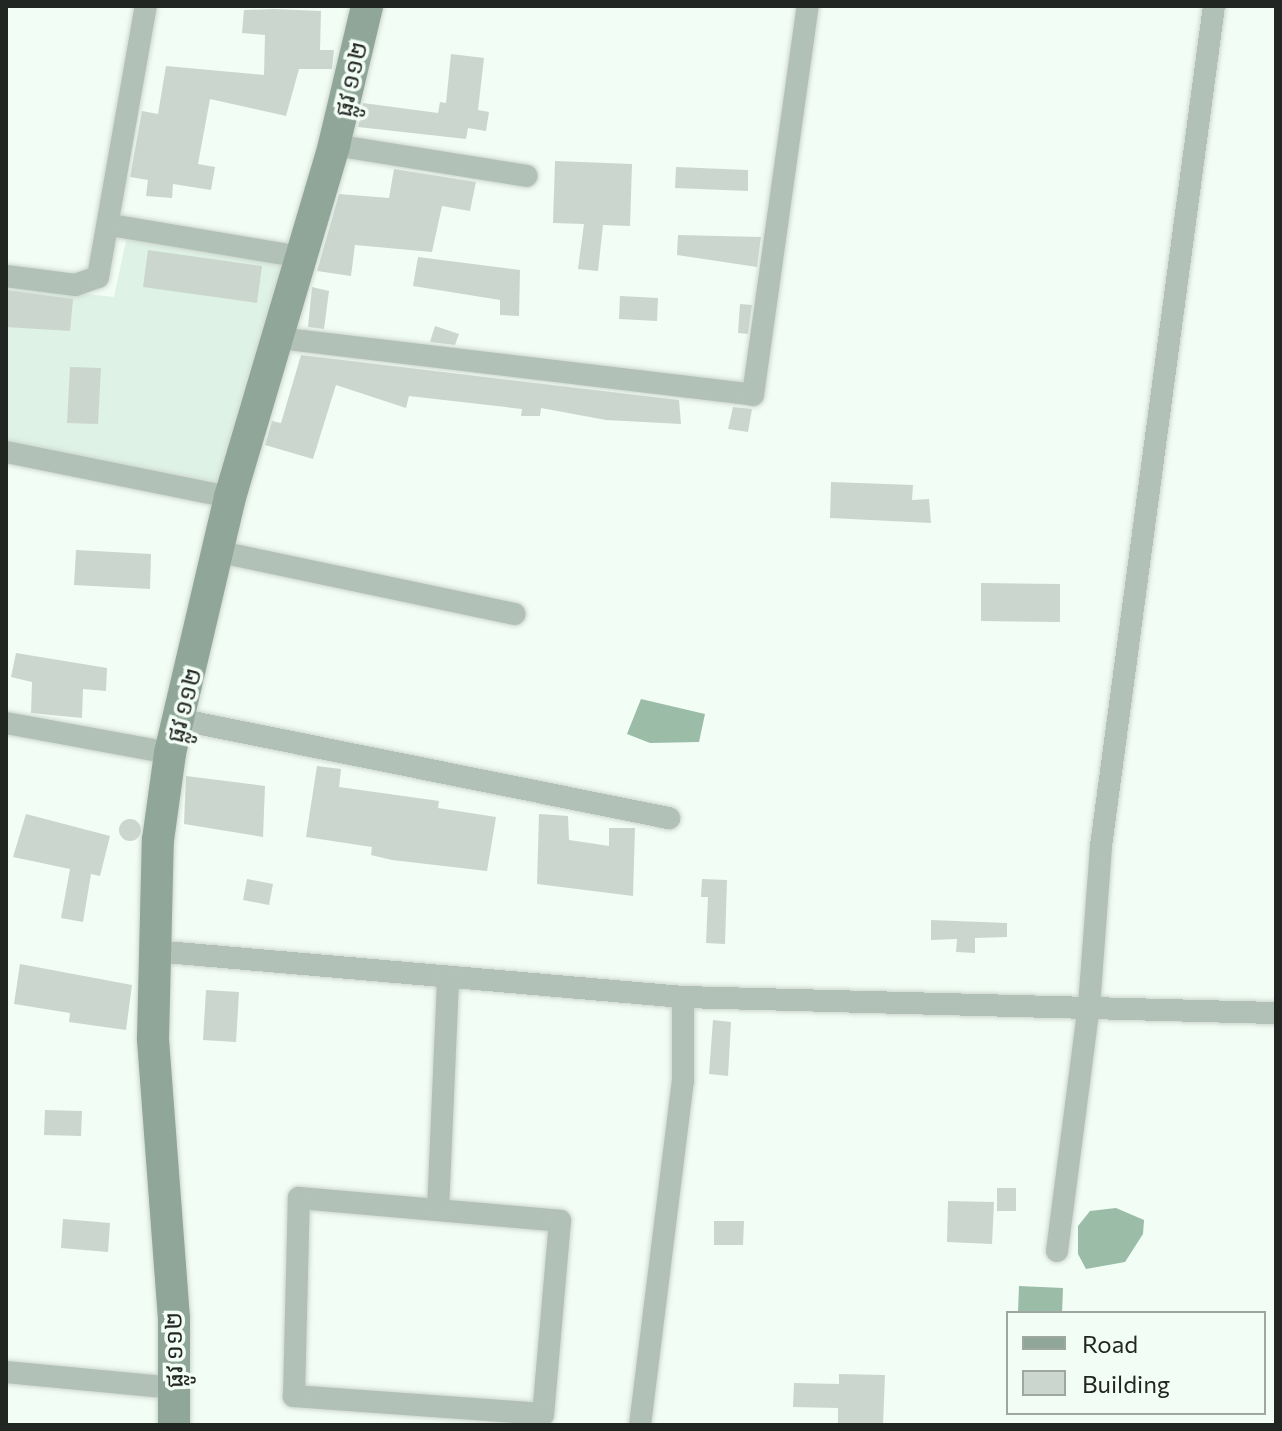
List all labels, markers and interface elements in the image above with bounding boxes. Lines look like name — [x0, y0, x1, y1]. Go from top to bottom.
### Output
street label: ផ្លូវ ១១២ — [327, 39, 373, 119]
street label: ផ្លូវ ១១២ — [159, 664, 207, 746]
legend — [1006, 1311, 1266, 1415]
street label: ផ្លូវ ១១២ — [158, 1312, 188, 1388]
text: Road — [1082, 1329, 1138, 1358]
text: Building — [1082, 1369, 1170, 1398]

